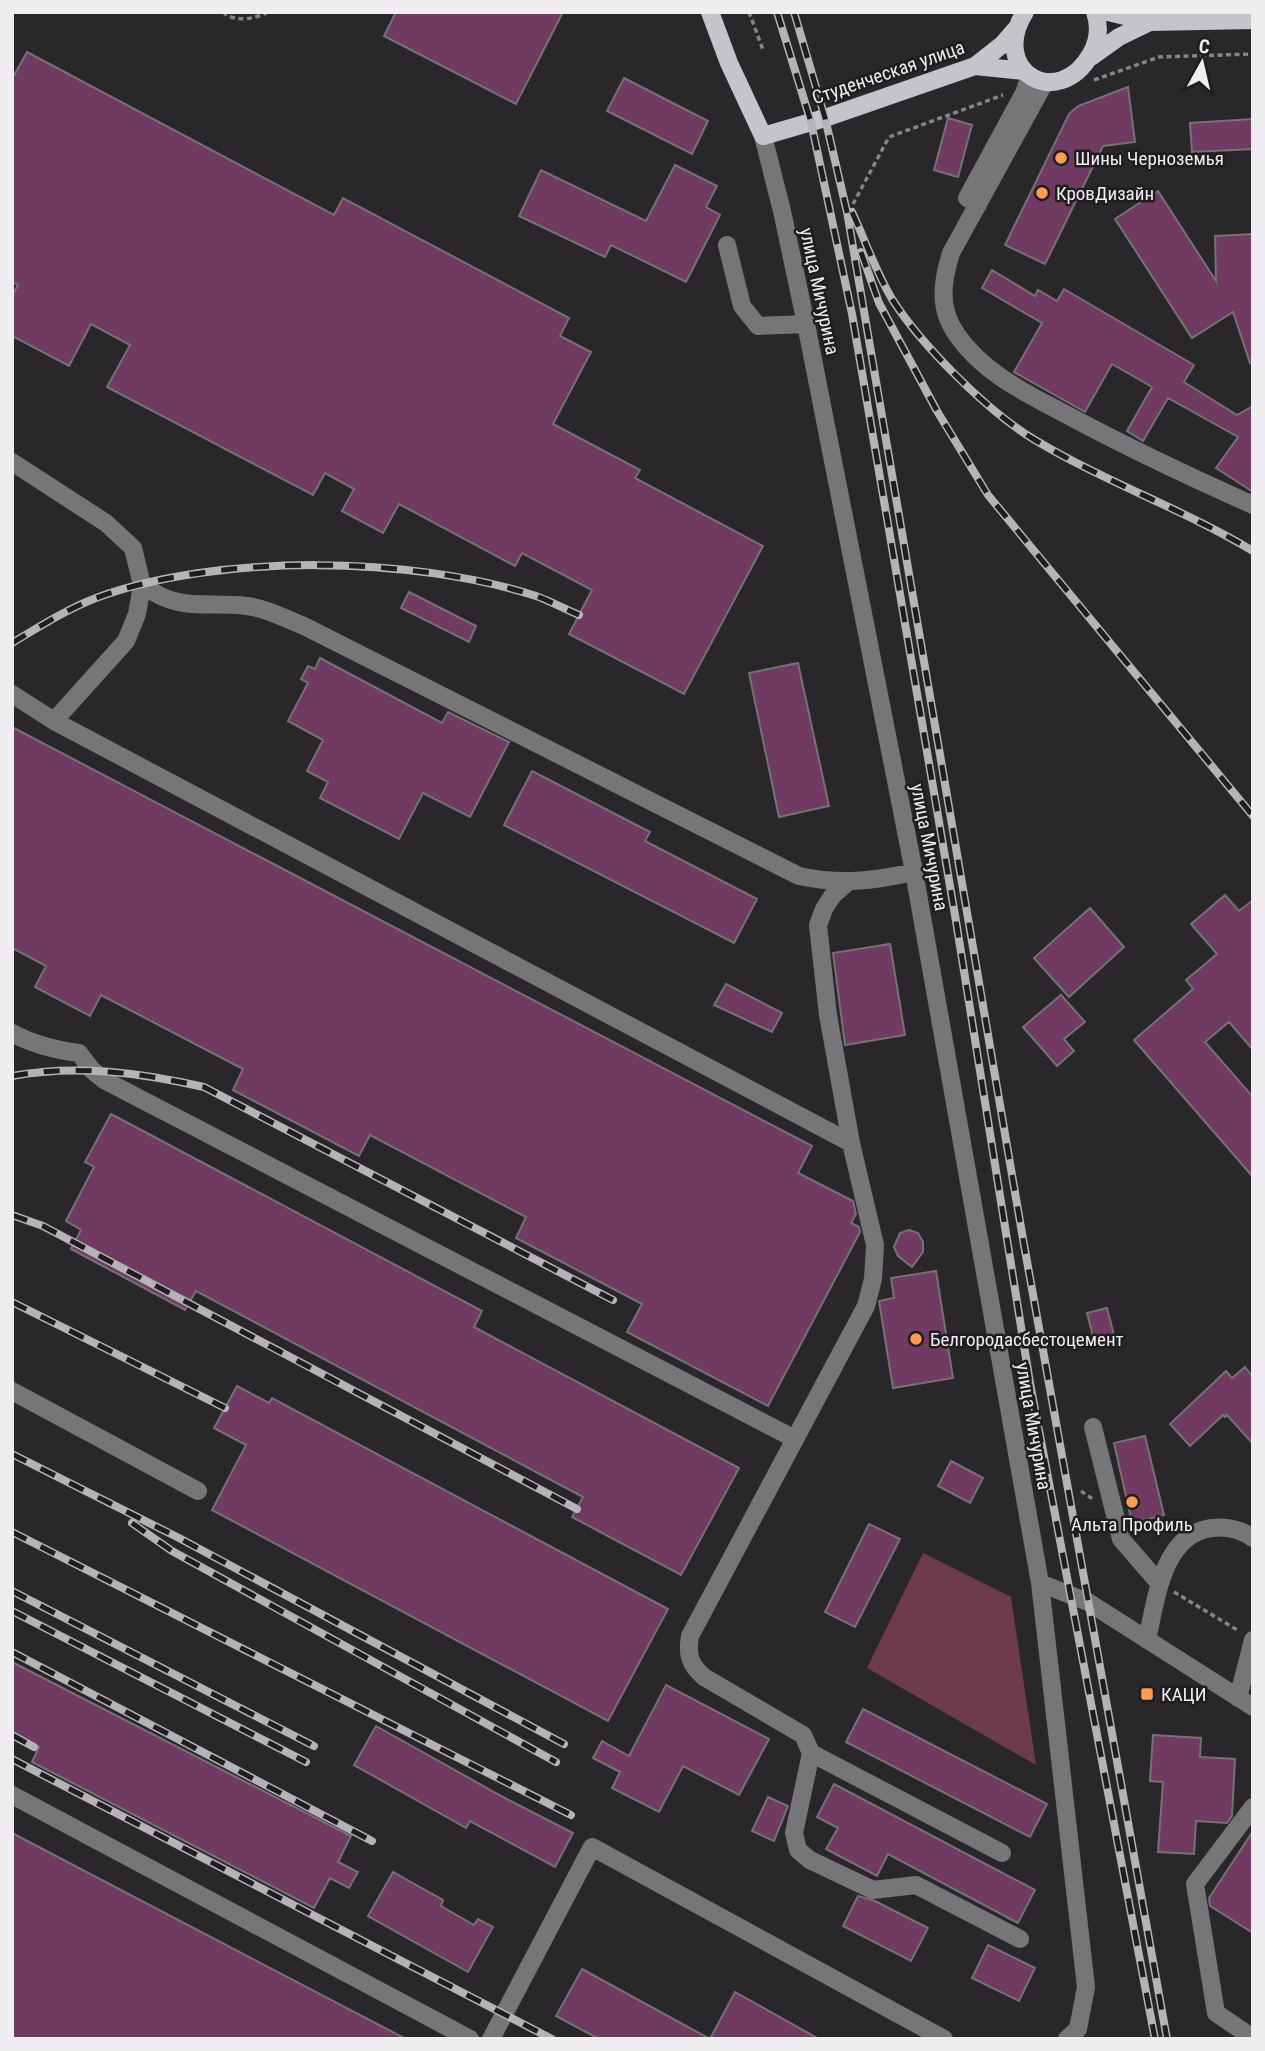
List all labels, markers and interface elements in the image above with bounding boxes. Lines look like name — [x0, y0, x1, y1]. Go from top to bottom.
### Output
north arrow — [1167, 28, 1237, 98]
text: С — [1197, 35, 1211, 59]
street label: Студенческая улица — [809, 36, 967, 109]
place label: Шины Черноземья — [1075, 147, 1224, 170]
marker: Шины Черноземья — [1053, 150, 1069, 166]
place label: КровДизайн — [1056, 182, 1154, 205]
marker: КровДизайн — [1034, 185, 1050, 201]
street label: улица Мичурина — [795, 226, 844, 357]
street label: улица Мичурина — [906, 781, 953, 913]
place label: Белгородасбестоцемент — [930, 1328, 1124, 1351]
marker: Белгородасбестоцемент — [908, 1331, 924, 1347]
street label: улица Мичурина — [1011, 1360, 1056, 1492]
marker: Альта Профиль — [1124, 1494, 1140, 1510]
place label: Альта Профиль — [1071, 1513, 1193, 1536]
place label: КАЦИ — [1161, 1683, 1207, 1706]
marker: КАЦИ — [1139, 1686, 1155, 1702]

